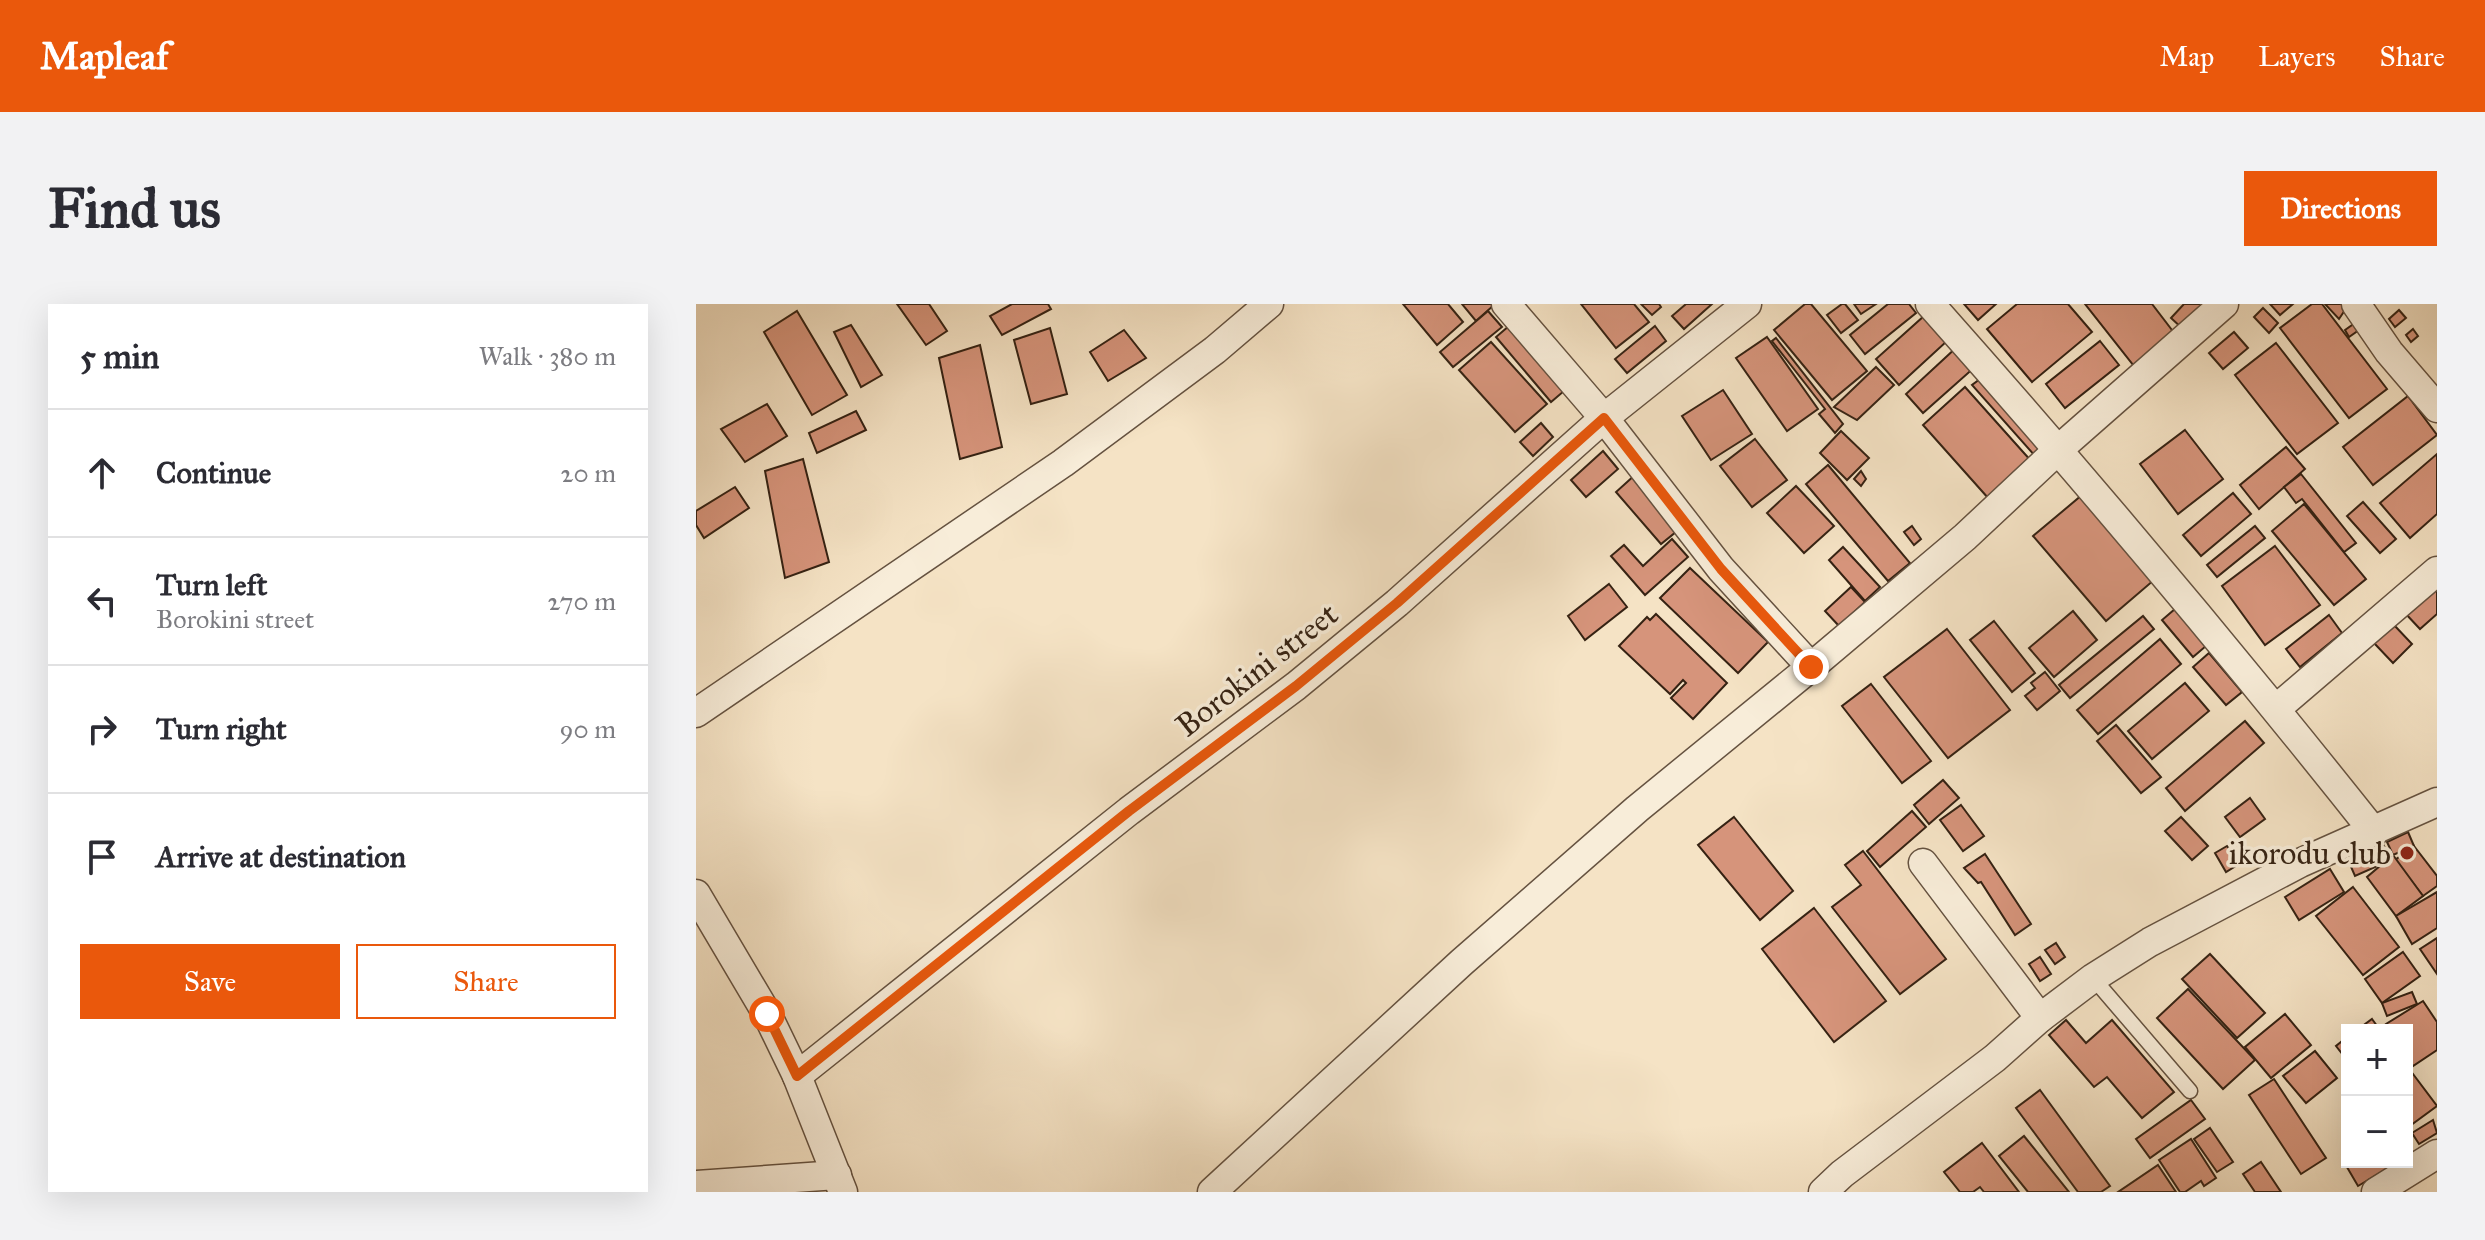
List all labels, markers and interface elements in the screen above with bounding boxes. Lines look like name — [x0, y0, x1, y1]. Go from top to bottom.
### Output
text: Mapleaf — [40, 33, 169, 79]
text: Map — [2159, 39, 2214, 74]
text: Layers — [2258, 39, 2336, 74]
text: Share — [2380, 39, 2445, 74]
button: Directions — [2244, 171, 2437, 246]
text: Find us — [48, 174, 221, 242]
text: 5 min — [80, 336, 159, 377]
text: Walk · 380 m — [479, 340, 616, 372]
icon: ahead — [80, 451, 124, 495]
text: Continue — [156, 455, 271, 491]
text: 20 m — [561, 457, 616, 489]
text: Turn left — [156, 567, 267, 603]
icon: left — [80, 579, 124, 623]
text: 270 m — [547, 585, 616, 617]
street label: Borokini street — [1168, 595, 1346, 745]
text: Borokini street — [156, 603, 314, 635]
route end — [1793, 649, 1829, 685]
icon: right — [80, 707, 124, 751]
text: Turn right — [156, 711, 287, 747]
text: 90 m — [559, 713, 616, 745]
place label: ikorodu club — [2229, 834, 2391, 873]
icon: arrive — [80, 835, 124, 879]
text: Arrive at destination — [156, 839, 406, 875]
marker: ikorodu club — [2398, 844, 2416, 862]
button: Save — [80, 944, 340, 1019]
button: Share — [356, 944, 616, 1019]
route start — [749, 996, 785, 1032]
map controls — [2341, 1024, 2413, 1168]
button: + — [2341, 1024, 2413, 1096]
button: − — [2341, 1096, 2413, 1168]

